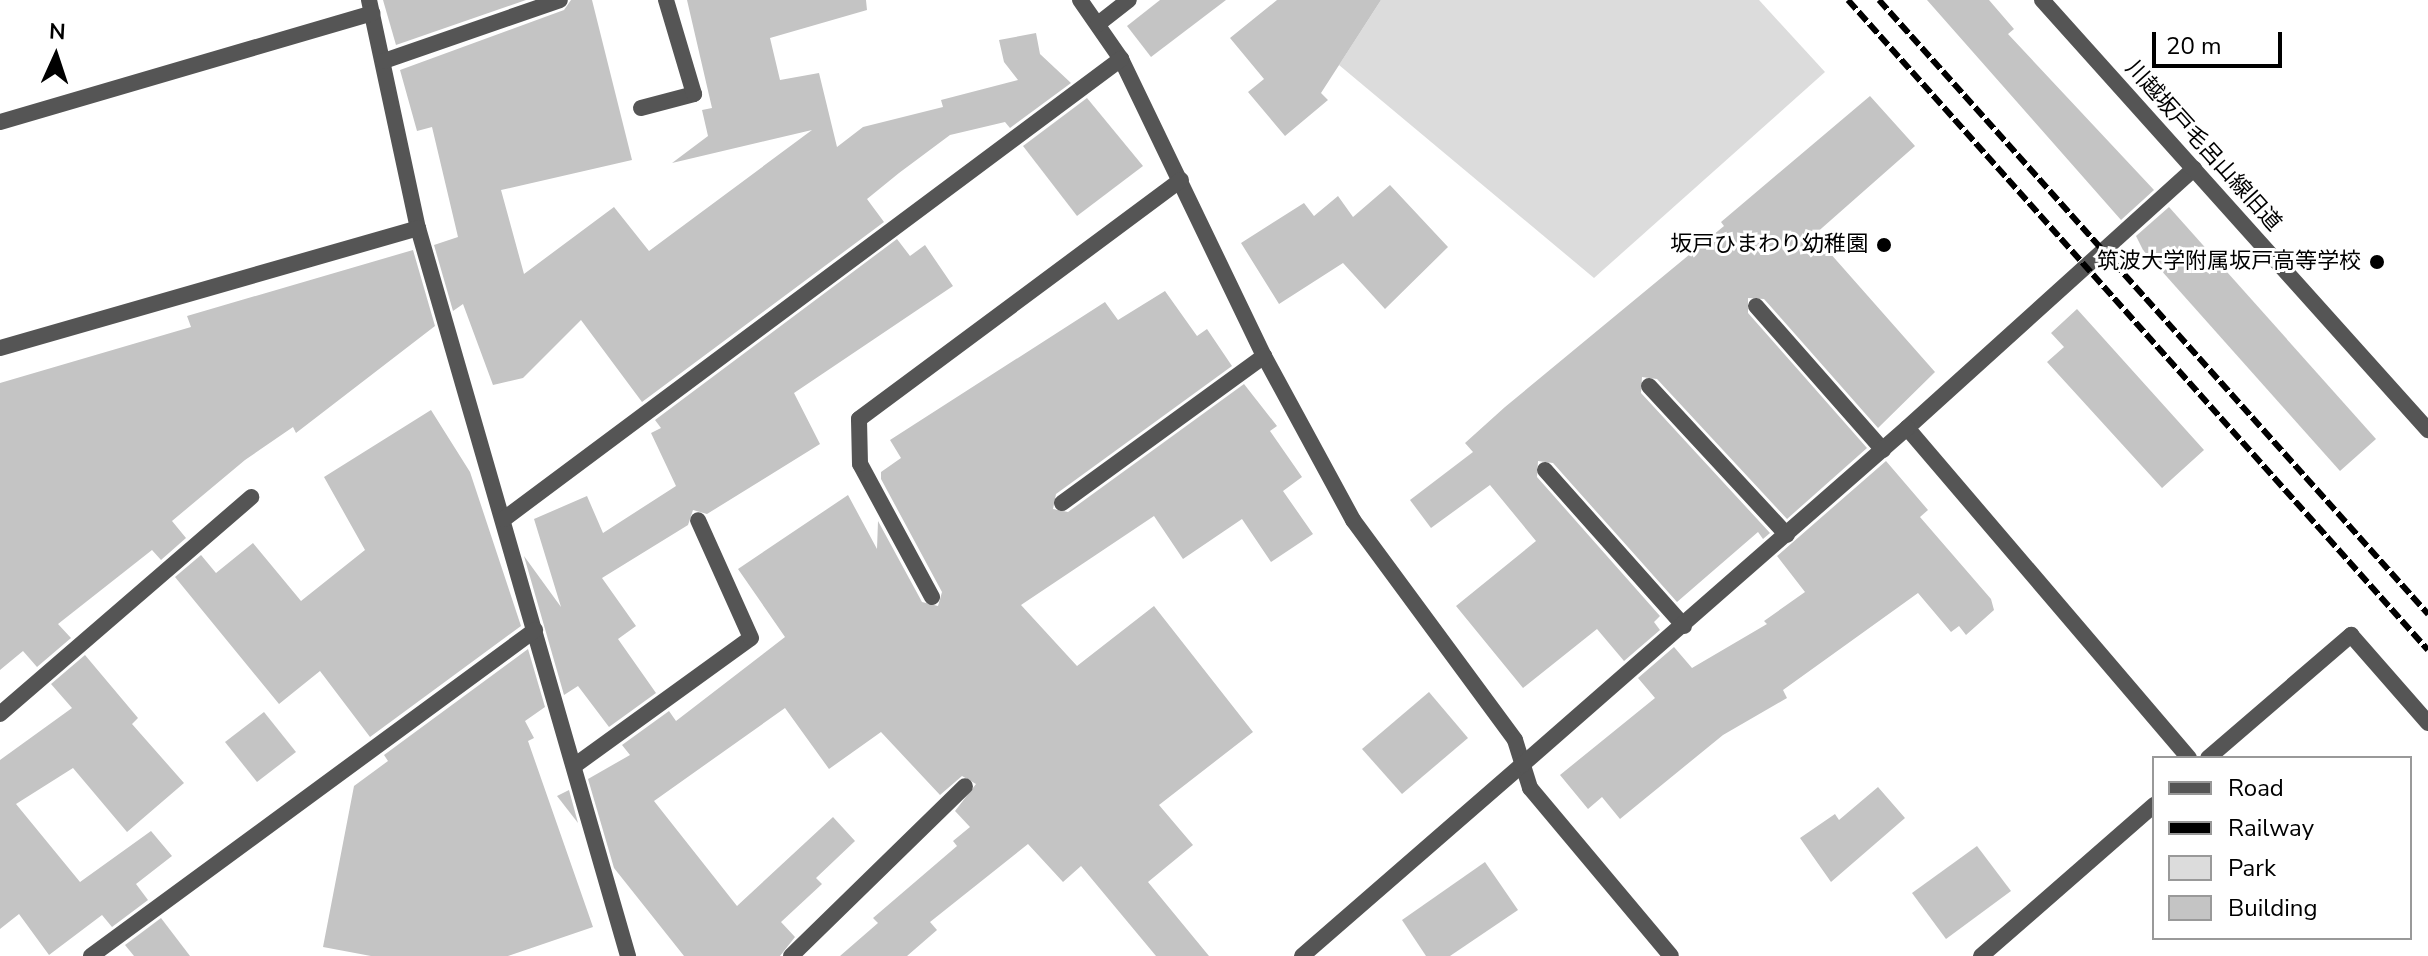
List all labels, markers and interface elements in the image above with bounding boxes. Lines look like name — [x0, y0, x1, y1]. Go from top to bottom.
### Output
north arrow — [16, 16, 96, 96]
scale bar — [2156, 16, 2286, 66]
text: N — [48, 17, 66, 47]
text: 20 m — [2166, 30, 2222, 62]
street label: 川越坂戸毛呂山線旧道 — [2120, 55, 2286, 237]
place label: 坂戸ひまわり幼稚園 — [1670, 232, 1868, 258]
marker: 坂戸ひまわり幼稚園 — [1875, 236, 1893, 254]
place label: 筑波大学附属坂戸高等学校 — [2097, 249, 2361, 275]
marker: 筑波大学附属坂戸高等学校 — [2368, 253, 2386, 271]
legend — [2152, 756, 2412, 940]
text: Road — [2228, 772, 2284, 804]
text: Railway — [2228, 812, 2314, 844]
text: Park — [2228, 852, 2276, 884]
text: Building — [2228, 892, 2318, 924]

